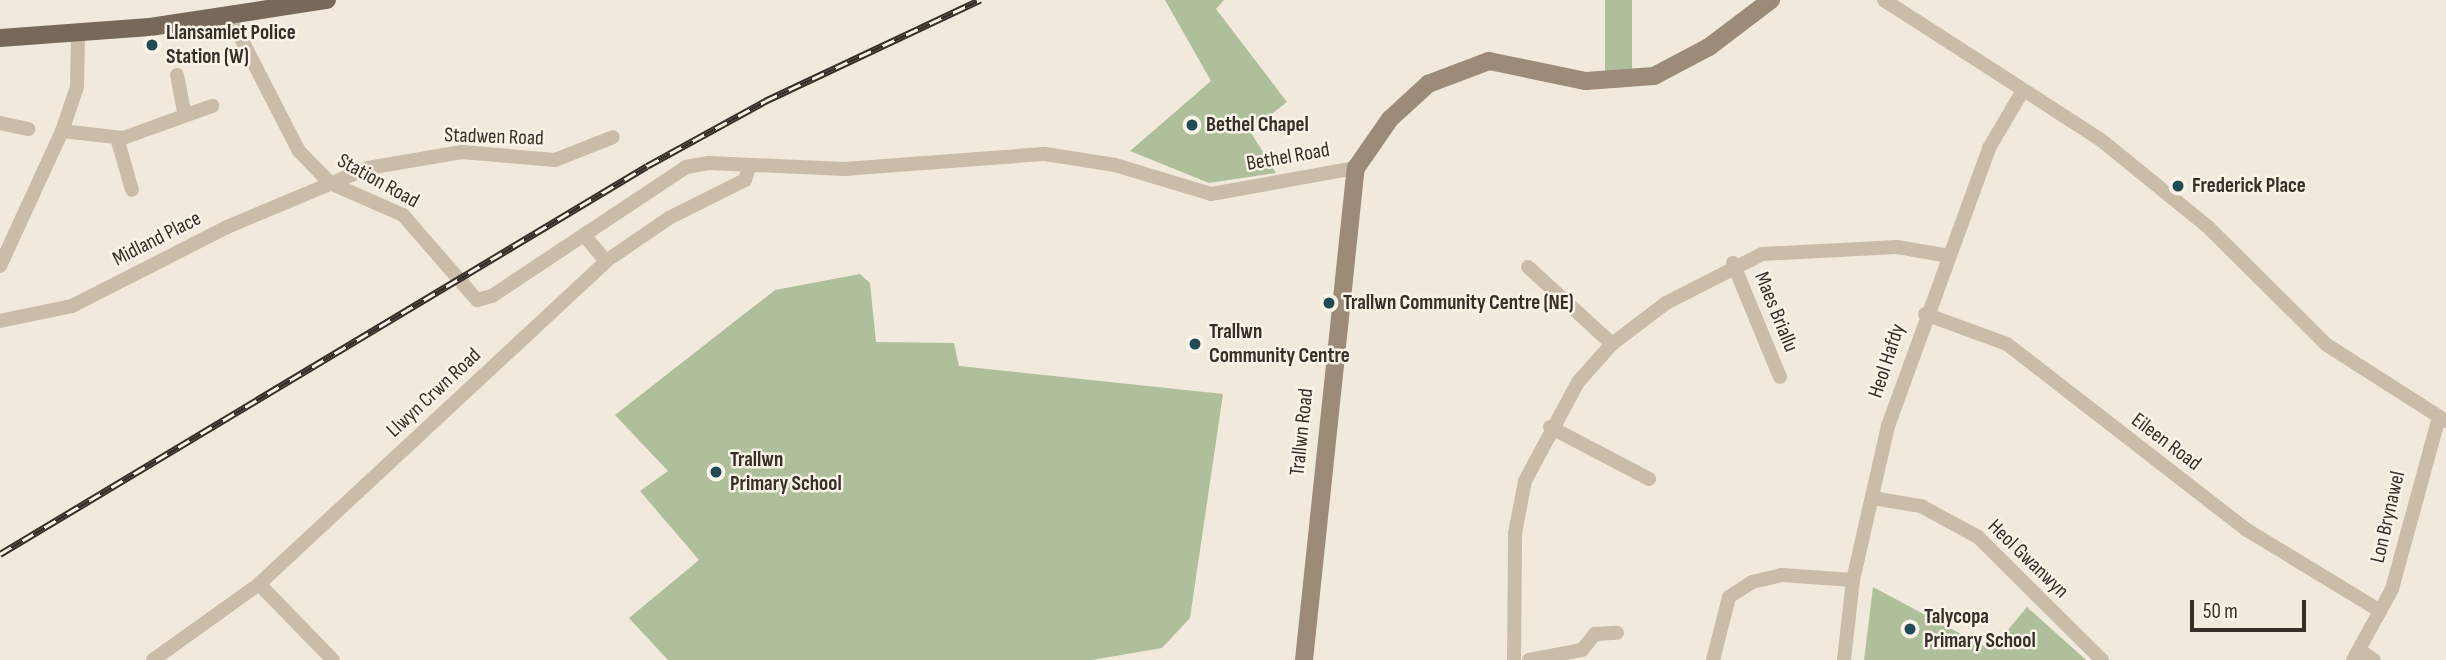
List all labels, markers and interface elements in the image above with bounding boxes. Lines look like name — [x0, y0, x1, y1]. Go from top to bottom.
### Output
place label: Llansamlet Police Station (W) — [166, 20, 296, 70]
marker: Llansamlet Police Station (W) — [144, 37, 160, 53]
place label: Bethel Chapel — [1206, 112, 1309, 138]
marker: Bethel Chapel — [1184, 117, 1200, 133]
street label: Stadwen Road — [444, 123, 544, 151]
street label: Bethel Road — [1245, 137, 1331, 177]
street label: Station Road — [333, 148, 423, 214]
place label: Frederick Place — [2192, 173, 2306, 199]
marker: Frederick Place — [2170, 178, 2186, 194]
street label: Midland Place — [109, 206, 205, 272]
street label: Maes Briallu — [1749, 268, 1803, 356]
place label: Trallwn Community Centre (NE) — [1343, 290, 1574, 316]
marker: Trallwn Community Centre (NE) — [1321, 295, 1337, 311]
place label: Trallwn Community Centre — [1209, 319, 1350, 369]
street label: Heol Hafdy — [1863, 321, 1911, 401]
marker: Trallwn Community Centre — [1187, 336, 1203, 352]
street label: Llwyn Crwn Road — [382, 343, 486, 443]
street label: Trallwn Road — [1285, 387, 1319, 477]
street label: Eileen Road — [2126, 408, 2206, 476]
place label: Trallwn Primary School — [730, 447, 842, 497]
marker: Trallwn Primary School — [708, 464, 724, 480]
street label: Lon Brynawel — [2365, 469, 2411, 565]
street label: Heol Gwanwyn — [1982, 514, 2074, 604]
scale bar — [2194, 586, 2310, 630]
text: 50 m — [2203, 599, 2238, 624]
place label: Talycopa Primary School — [1924, 604, 2036, 654]
marker: Talycopa Primary School — [1902, 621, 1918, 637]

